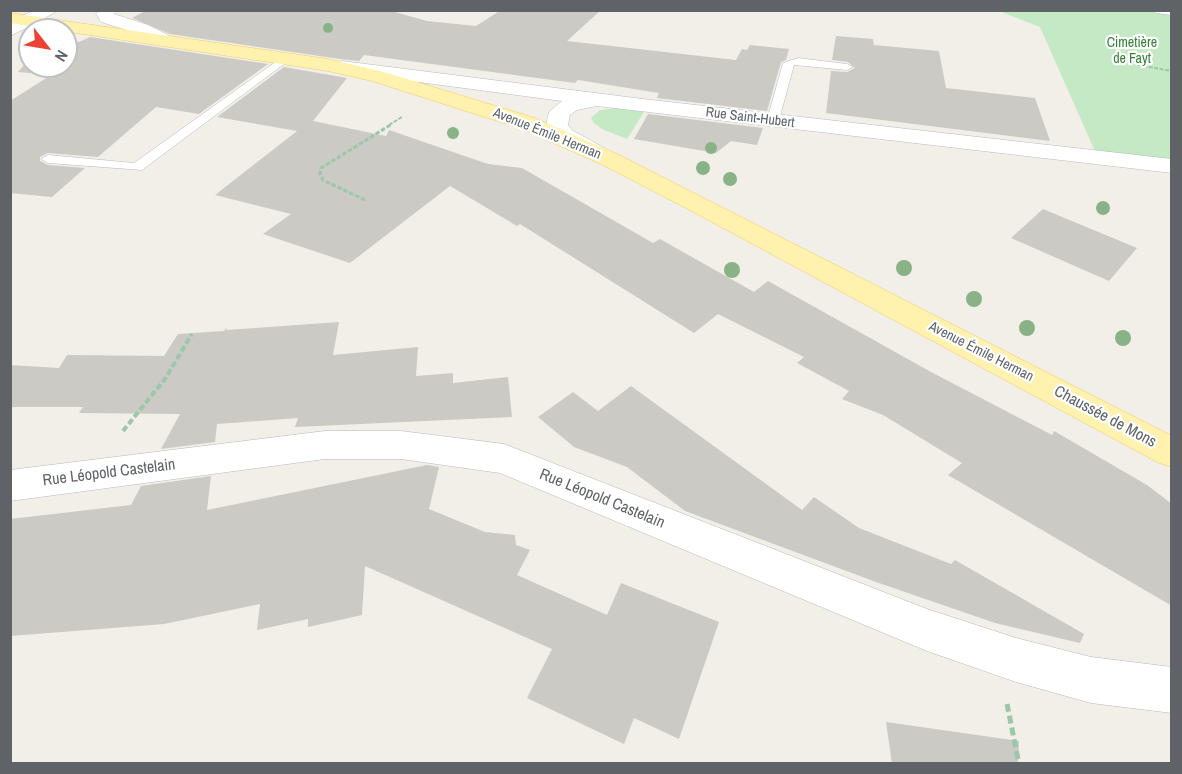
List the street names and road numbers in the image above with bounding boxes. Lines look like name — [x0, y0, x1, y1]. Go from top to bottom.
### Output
street label: Rue Saint-Hubert — [705, 104, 795, 132]
street label: Avenue Émile Herman — [490, 105, 604, 163]
street label: Avenue Émile Herman — [926, 318, 1036, 386]
street label: Chaussée de Mons — [1051, 382, 1159, 452]
street label: Rue Léopold Castelain — [42, 455, 176, 491]
street label: Rue Léopold Castelain — [537, 465, 667, 533]

